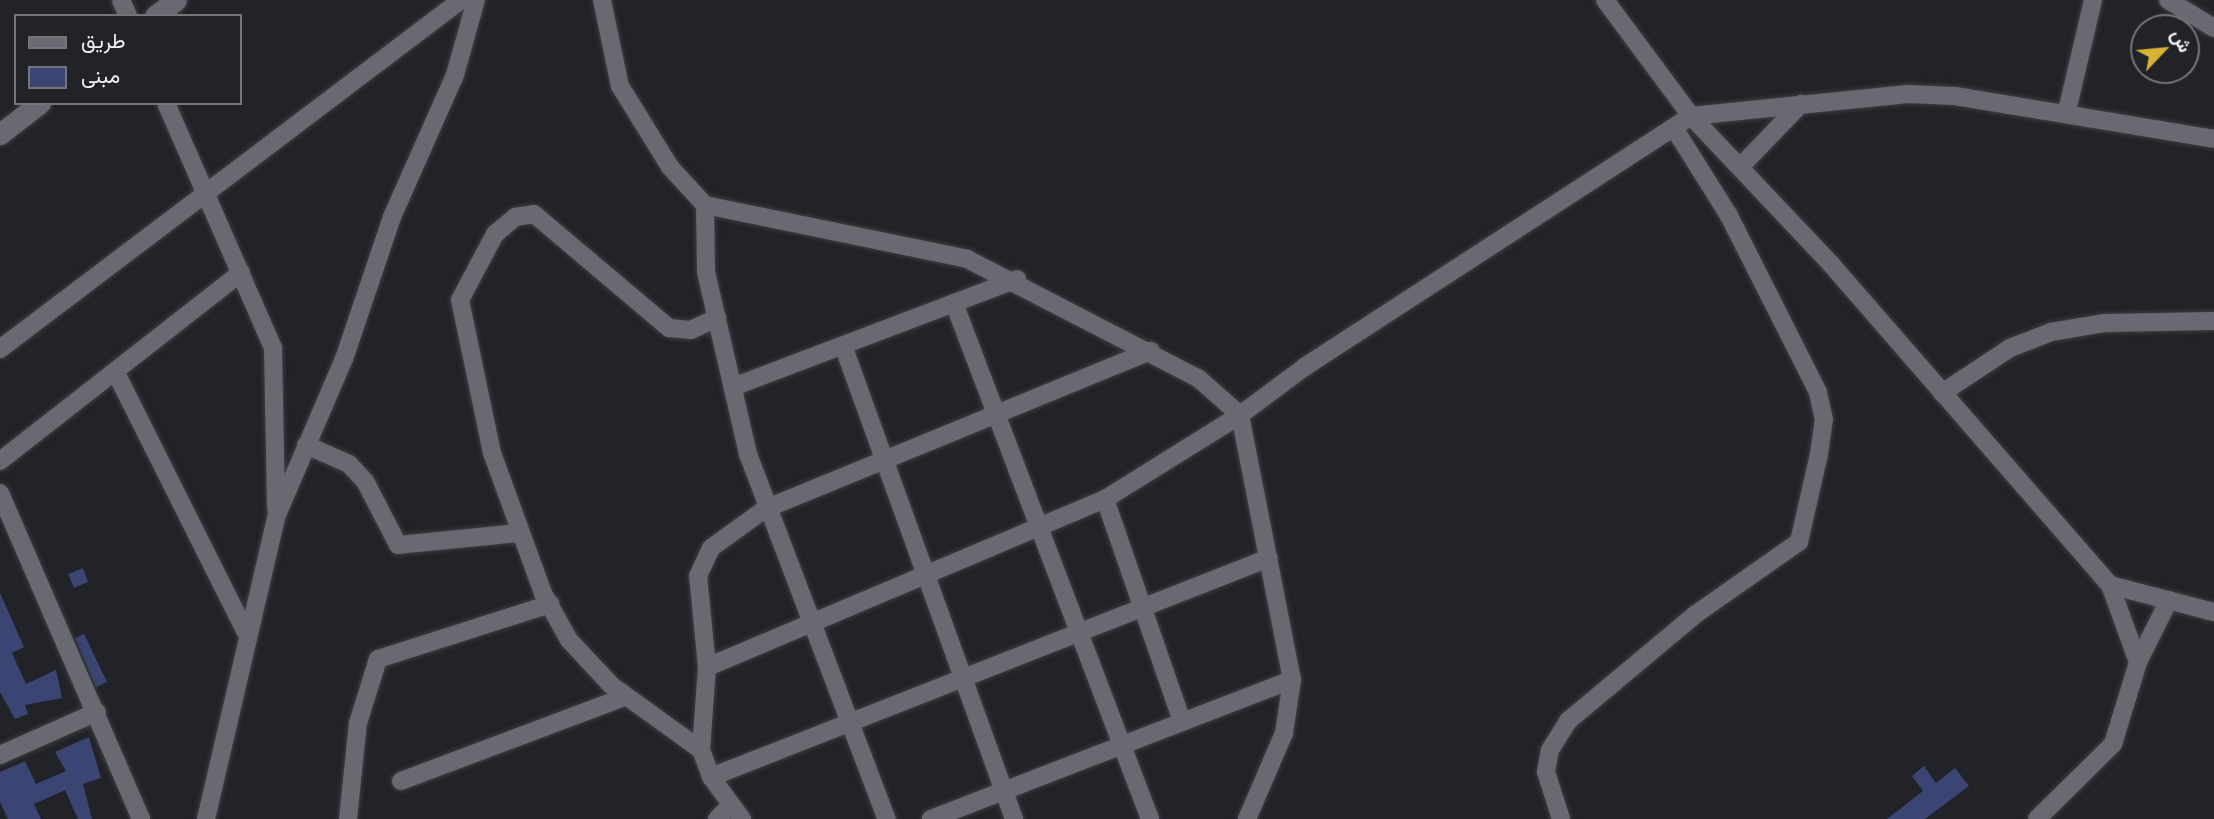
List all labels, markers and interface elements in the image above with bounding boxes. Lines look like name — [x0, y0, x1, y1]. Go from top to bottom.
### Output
legend — [14, 14, 242, 105]
north arrow — [2130, 14, 2200, 84]
text: ش — [2167, 26, 2197, 56]
text: طريق — [81, 28, 126, 52]
text: مبنى — [81, 63, 120, 87]

